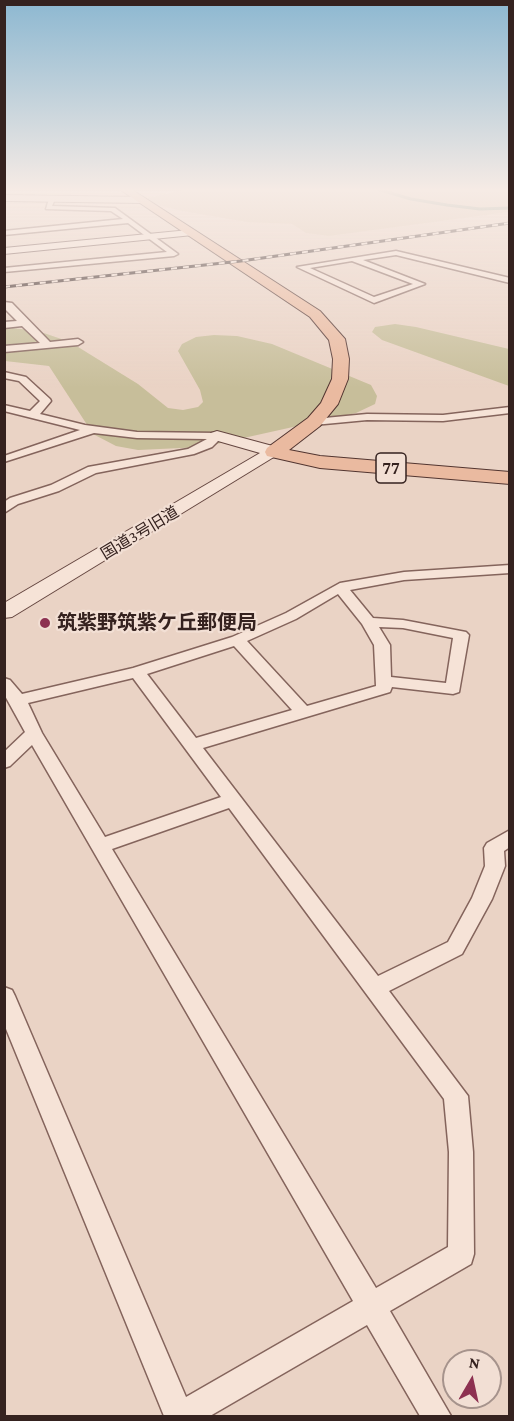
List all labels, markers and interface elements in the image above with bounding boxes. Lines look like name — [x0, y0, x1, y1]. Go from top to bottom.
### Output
road number: 77 — [376, 453, 406, 483]
street label: 国道3号旧道 — [98, 502, 182, 564]
place label: 筑紫野筑紫ケ丘郵便局 — [57, 611, 257, 635]
marker: 筑紫野筑紫ケ丘郵便局 — [38, 616, 52, 630]
north arrow — [442, 1349, 502, 1409]
text: N — [468, 1353, 481, 1372]

